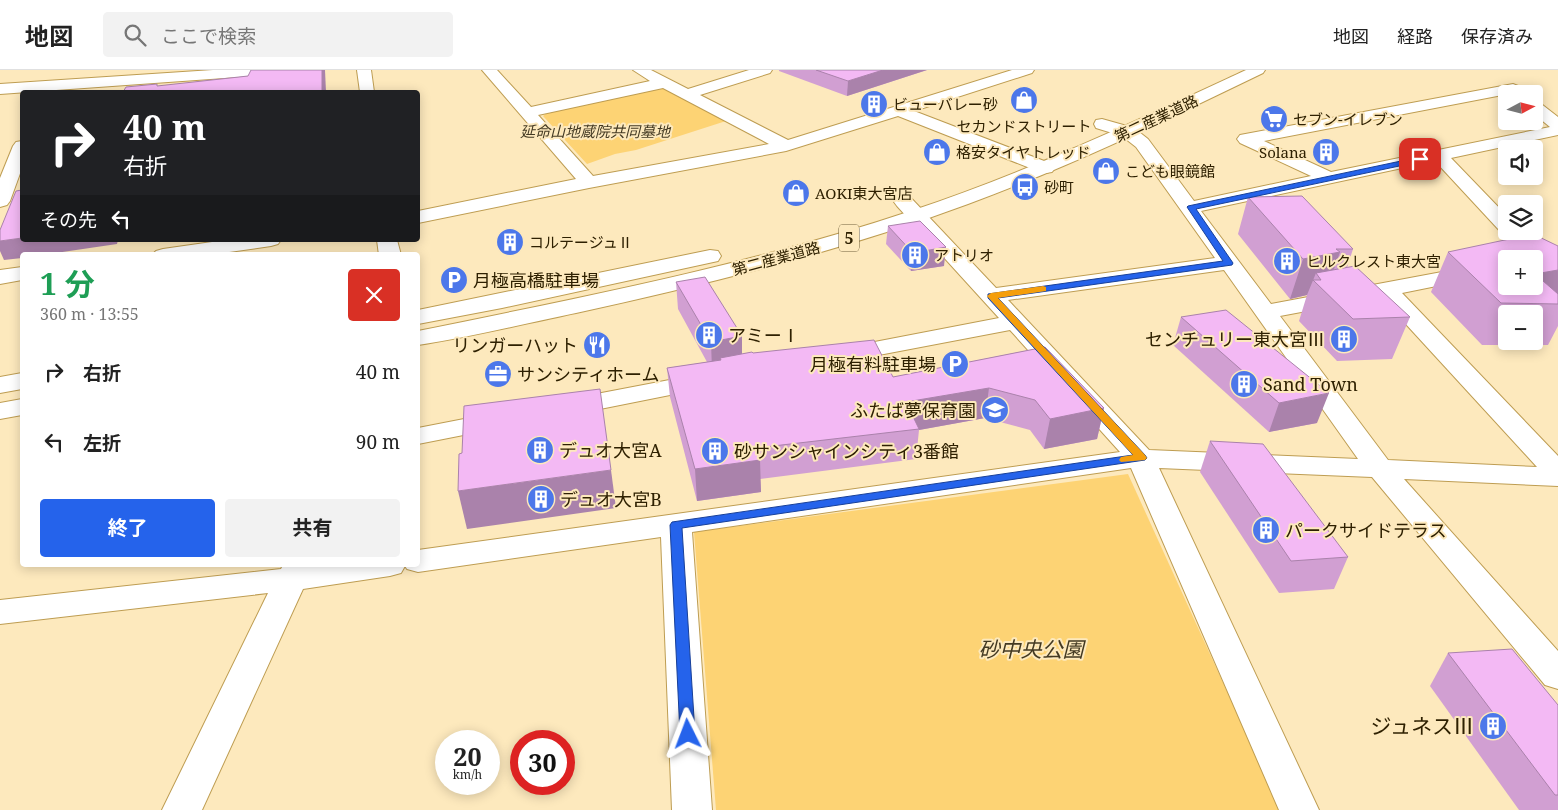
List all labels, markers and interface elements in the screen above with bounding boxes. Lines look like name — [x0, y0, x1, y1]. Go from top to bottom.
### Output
search box — [103, 12, 453, 57]
text: 地図 — [25, 19, 73, 52]
icon: search — [121, 21, 149, 49]
text: ここで検索 — [161, 23, 256, 49]
text: 地図 — [1333, 24, 1369, 48]
text: 経路 — [1397, 24, 1433, 48]
text: 保存済み — [1461, 24, 1533, 48]
shop icon: セカンドストリート — [1009, 85, 1039, 115]
north arrow — [1498, 85, 1542, 130]
map controls — [1498, 85, 1543, 350]
building icon: ビューバレー砂 — [859, 89, 889, 119]
street label: 第二産業道路 — [1111, 90, 1201, 146]
place label: ビューバレー砂 — [893, 94, 998, 114]
text: 40 m — [123, 103, 206, 150]
supermarket icon: セブン-イレブン — [1259, 104, 1289, 134]
place label: セブン-イレブン — [1293, 109, 1403, 129]
icon: right — [40, 110, 105, 175]
place label: セカンドストリート — [956, 116, 1092, 136]
park label: 延命山地蔵院共同墓地 — [520, 121, 672, 141]
shop icon: 格安タイヤトレッド — [922, 137, 952, 167]
building icon: Solana — [1311, 137, 1341, 167]
pin — [1399, 138, 1441, 180]
button: sound — [1498, 140, 1543, 185]
place label: 格安タイヤトレッド — [956, 142, 1091, 162]
place label: Solana — [1259, 142, 1307, 162]
icon: arrive — [1406, 145, 1434, 173]
text: 右折 — [123, 150, 167, 180]
shop icon: こども眼鏡館 — [1091, 156, 1121, 186]
place label: こども眼鏡館 — [1125, 161, 1215, 181]
bus stop icon: 砂町 — [1010, 172, 1040, 202]
place label: 砂町 — [1044, 177, 1074, 197]
shop icon: AOKI東大宮店 — [781, 178, 811, 208]
place label: AOKI東大宮店 — [815, 183, 912, 203]
button: layers — [1498, 195, 1543, 240]
icon: left — [107, 205, 135, 233]
text: その先 — [40, 207, 97, 233]
road number: 5 — [839, 224, 859, 252]
building icon: コルテージュⅡ — [495, 227, 525, 257]
place label: コルテージュⅡ — [529, 232, 633, 252]
street label: 第二産業道路 — [730, 237, 822, 279]
building icon: アトリオ — [900, 240, 930, 270]
place label: アトリオ — [934, 245, 994, 265]
building icon: ヒルクレスト東大宮 — [1272, 246, 1302, 276]
button: + — [1498, 250, 1543, 295]
place label: ヒルクレスト東大宮 — [1306, 251, 1441, 271]
text: 1 分 — [40, 263, 95, 304]
parking icon: 月極高橋駐車場 — [439, 265, 469, 295]
place label: 月極高橋駐車場 — [473, 268, 599, 292]
button: close — [348, 269, 400, 321]
text: 360 m · 13:55 — [40, 303, 139, 325]
button: − — [1498, 305, 1543, 350]
building icon: アミーⅠ — [694, 320, 724, 350]
place label: アミーⅠ — [728, 323, 800, 347]
building icon: センチュリー東大宮Ⅲ — [1329, 324, 1359, 354]
place label: センチュリー東大宮Ⅲ — [1145, 327, 1325, 351]
restaurant icon: リンガーハット — [582, 330, 612, 360]
place label: リンガーハット — [452, 333, 578, 357]
parking icon: 月極有料駐車場 — [940, 349, 970, 379]
place label: 月極有料駐車場 — [810, 352, 936, 376]
icon: right — [40, 358, 68, 386]
text: 40 m — [356, 359, 400, 385]
office icon: サンシティホーム — [483, 359, 513, 389]
text: 右折 — [83, 360, 121, 386]
place label: サンシティホーム — [517, 362, 659, 386]
building icon: Sand Town — [1229, 369, 1259, 399]
place label: Sand Town — [1263, 372, 1358, 396]
school or university icon: ふたば夢保育園 — [980, 395, 1010, 425]
place label: ふたば夢保育園 — [850, 398, 976, 422]
icon: left — [40, 428, 68, 456]
text: 90 m — [356, 429, 400, 455]
text: 左折 — [83, 430, 121, 456]
building icon: デュオ大宮A — [525, 435, 555, 465]
building icon: 砂サンシャインシティ3番館 — [700, 436, 730, 466]
place label: デュオ大宮A — [559, 438, 662, 462]
place label: 砂サンシャインシティ3番館 — [734, 439, 959, 463]
building icon: デュオ大宮B — [526, 484, 556, 514]
place label: デュオ大宮B — [560, 487, 662, 511]
button: 終了 — [40, 499, 215, 557]
button: 共有 — [225, 499, 400, 557]
building icon: パークサイドテラス — [1251, 515, 1281, 545]
place label: パークサイドテラス — [1285, 518, 1447, 542]
park label: 砂中央公園 — [979, 635, 1086, 663]
position arrow — [661, 707, 713, 759]
building icon: ジュネスⅢ — [1478, 711, 1508, 741]
place label: ジュネスⅢ — [1370, 712, 1474, 740]
speed limit sign: 30 — [510, 730, 575, 795]
text: 20 — [453, 739, 482, 773]
text: km/h — [453, 766, 482, 783]

